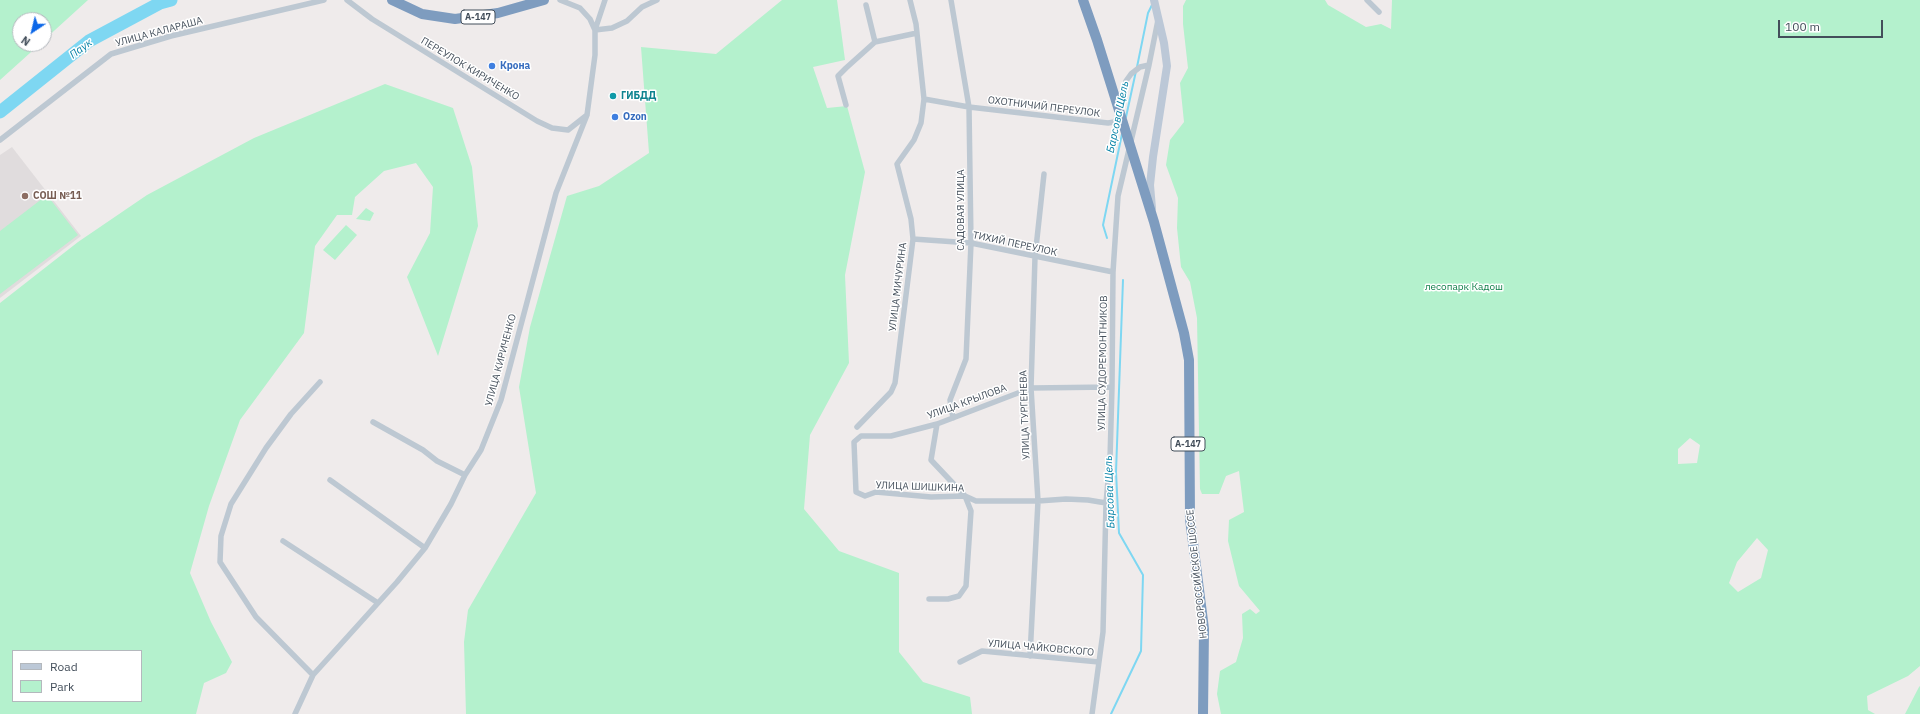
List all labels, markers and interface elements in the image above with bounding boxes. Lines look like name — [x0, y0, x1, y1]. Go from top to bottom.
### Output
road number: А-147 — [461, 10, 495, 24]
north arrow — [12, 12, 52, 52]
scale bar — [1780, 12, 1885, 38]
street label: УЛИЦА КАЛАРАША — [114, 15, 204, 49]
text: 100 m — [1785, 19, 1820, 34]
text: N — [18, 33, 33, 49]
street label: ПЕРЕУЛОК КИРИЧЕНКО — [419, 35, 521, 103]
water label: Паук — [67, 36, 95, 62]
place label: Крона — [500, 60, 530, 72]
marker: Крона — [487, 61, 497, 71]
water label: Барсова Щель — [1104, 80, 1132, 154]
place label: ГИБДД — [621, 90, 656, 102]
marker: ГИБДД — [608, 91, 618, 101]
street label: ОХОТНИЧИЙ ПЕРЕУЛОК — [987, 94, 1101, 120]
place label: Ozon — [623, 111, 647, 123]
marker: Ozon — [610, 112, 620, 122]
street label: САДОВАЯ УЛИЦА — [955, 169, 967, 251]
place label: СОШ №11 — [33, 190, 82, 202]
marker: СОШ №11 — [20, 191, 30, 201]
street label: ТИХИЙ ПЕРЕУЛОК — [972, 229, 1058, 259]
street label: УЛИЦА МИЧУРИНА — [887, 242, 909, 332]
park label: лесопарк Кадош — [1425, 281, 1503, 293]
street label: УЛИЦА СУДОРЕМОНТНИКОВ — [1096, 295, 1110, 431]
street label: УЛИЦА КИРИЧЕНКО — [483, 313, 519, 407]
street label: УЛИЦА ТУРГЕНЕВА — [1017, 370, 1033, 460]
street label: УЛИЦА КРЫЛОВА — [926, 382, 1008, 422]
road number: А-147 — [1171, 437, 1205, 451]
water label: Барсова Щель — [1102, 455, 1118, 529]
street label: УЛИЦА ШИШКИНА — [875, 479, 965, 495]
street label: НОВОРОССИЙСКОЕ ШОССЕ — [1184, 509, 1210, 639]
street label: УЛИЦА ЧАЙКОВСКОГО — [987, 637, 1095, 659]
legend — [12, 650, 142, 702]
text: Road — [50, 659, 78, 674]
text: Park — [50, 679, 74, 694]

